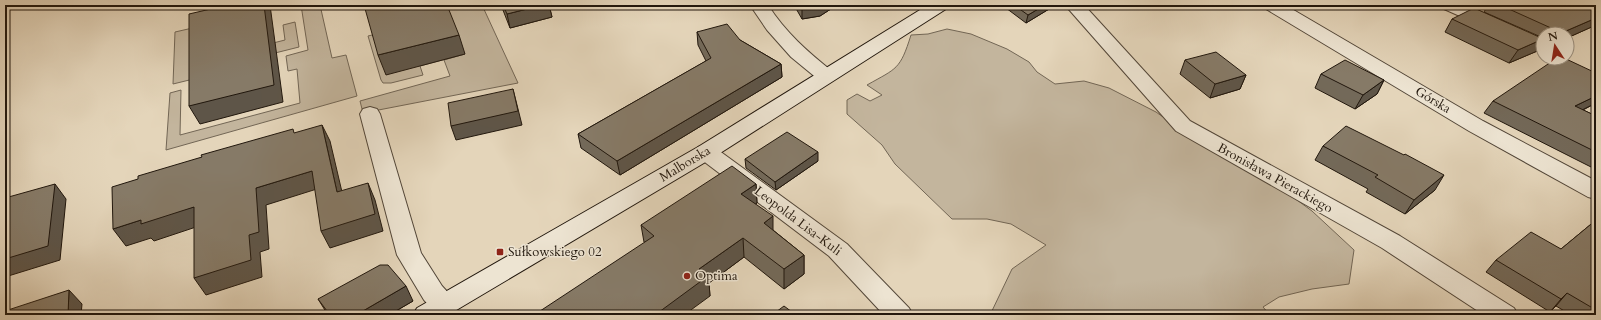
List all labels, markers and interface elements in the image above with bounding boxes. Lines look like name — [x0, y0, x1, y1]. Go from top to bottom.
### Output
north arrow — [1535, 26, 1575, 66]
text: N — [1547, 28, 1560, 45]
street label: Górska — [1412, 82, 1455, 118]
street label: Bronisława Pierackiego — [1214, 139, 1336, 217]
street label: Malborska — [656, 141, 714, 186]
street label: Leopolda Lisa-Kuli — [751, 182, 846, 260]
place label: Sułkowskiego 02 — [508, 243, 602, 261]
marker: Sułkowskiego 02 — [495, 247, 505, 257]
place label: Optima — [695, 267, 738, 285]
marker: Optima — [682, 271, 692, 281]

